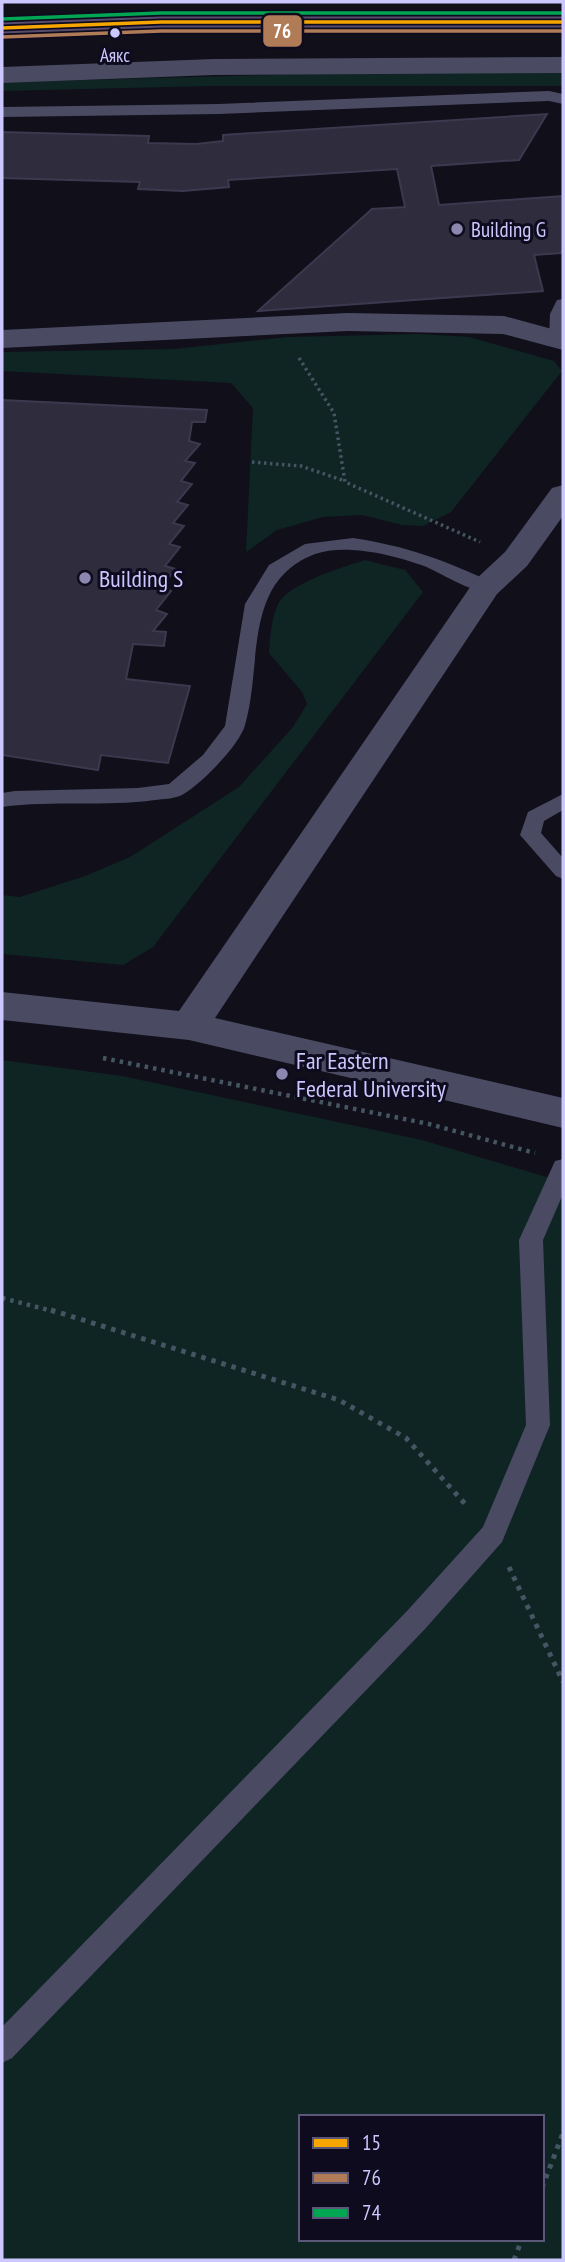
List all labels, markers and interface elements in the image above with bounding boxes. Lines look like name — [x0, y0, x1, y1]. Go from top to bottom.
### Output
line badge: 76 — [262, 14, 303, 48]
text: 76 — [273, 19, 291, 43]
marker: Аякс — [108, 26, 122, 40]
place label: Аякс — [100, 43, 130, 67]
place label: Building G — [471, 216, 546, 243]
marker: Building G — [449, 221, 465, 237]
place label: Building S — [99, 563, 183, 594]
marker: Building S — [77, 570, 93, 586]
place label: Far Eastern Federal University — [296, 1045, 446, 1104]
marker: Far Eastern Federal University — [274, 1066, 290, 1082]
legend — [299, 2115, 544, 2241]
text: 15 — [362, 2129, 381, 2156]
text: 76 — [362, 2164, 381, 2191]
text: 74 — [362, 2199, 381, 2226]

